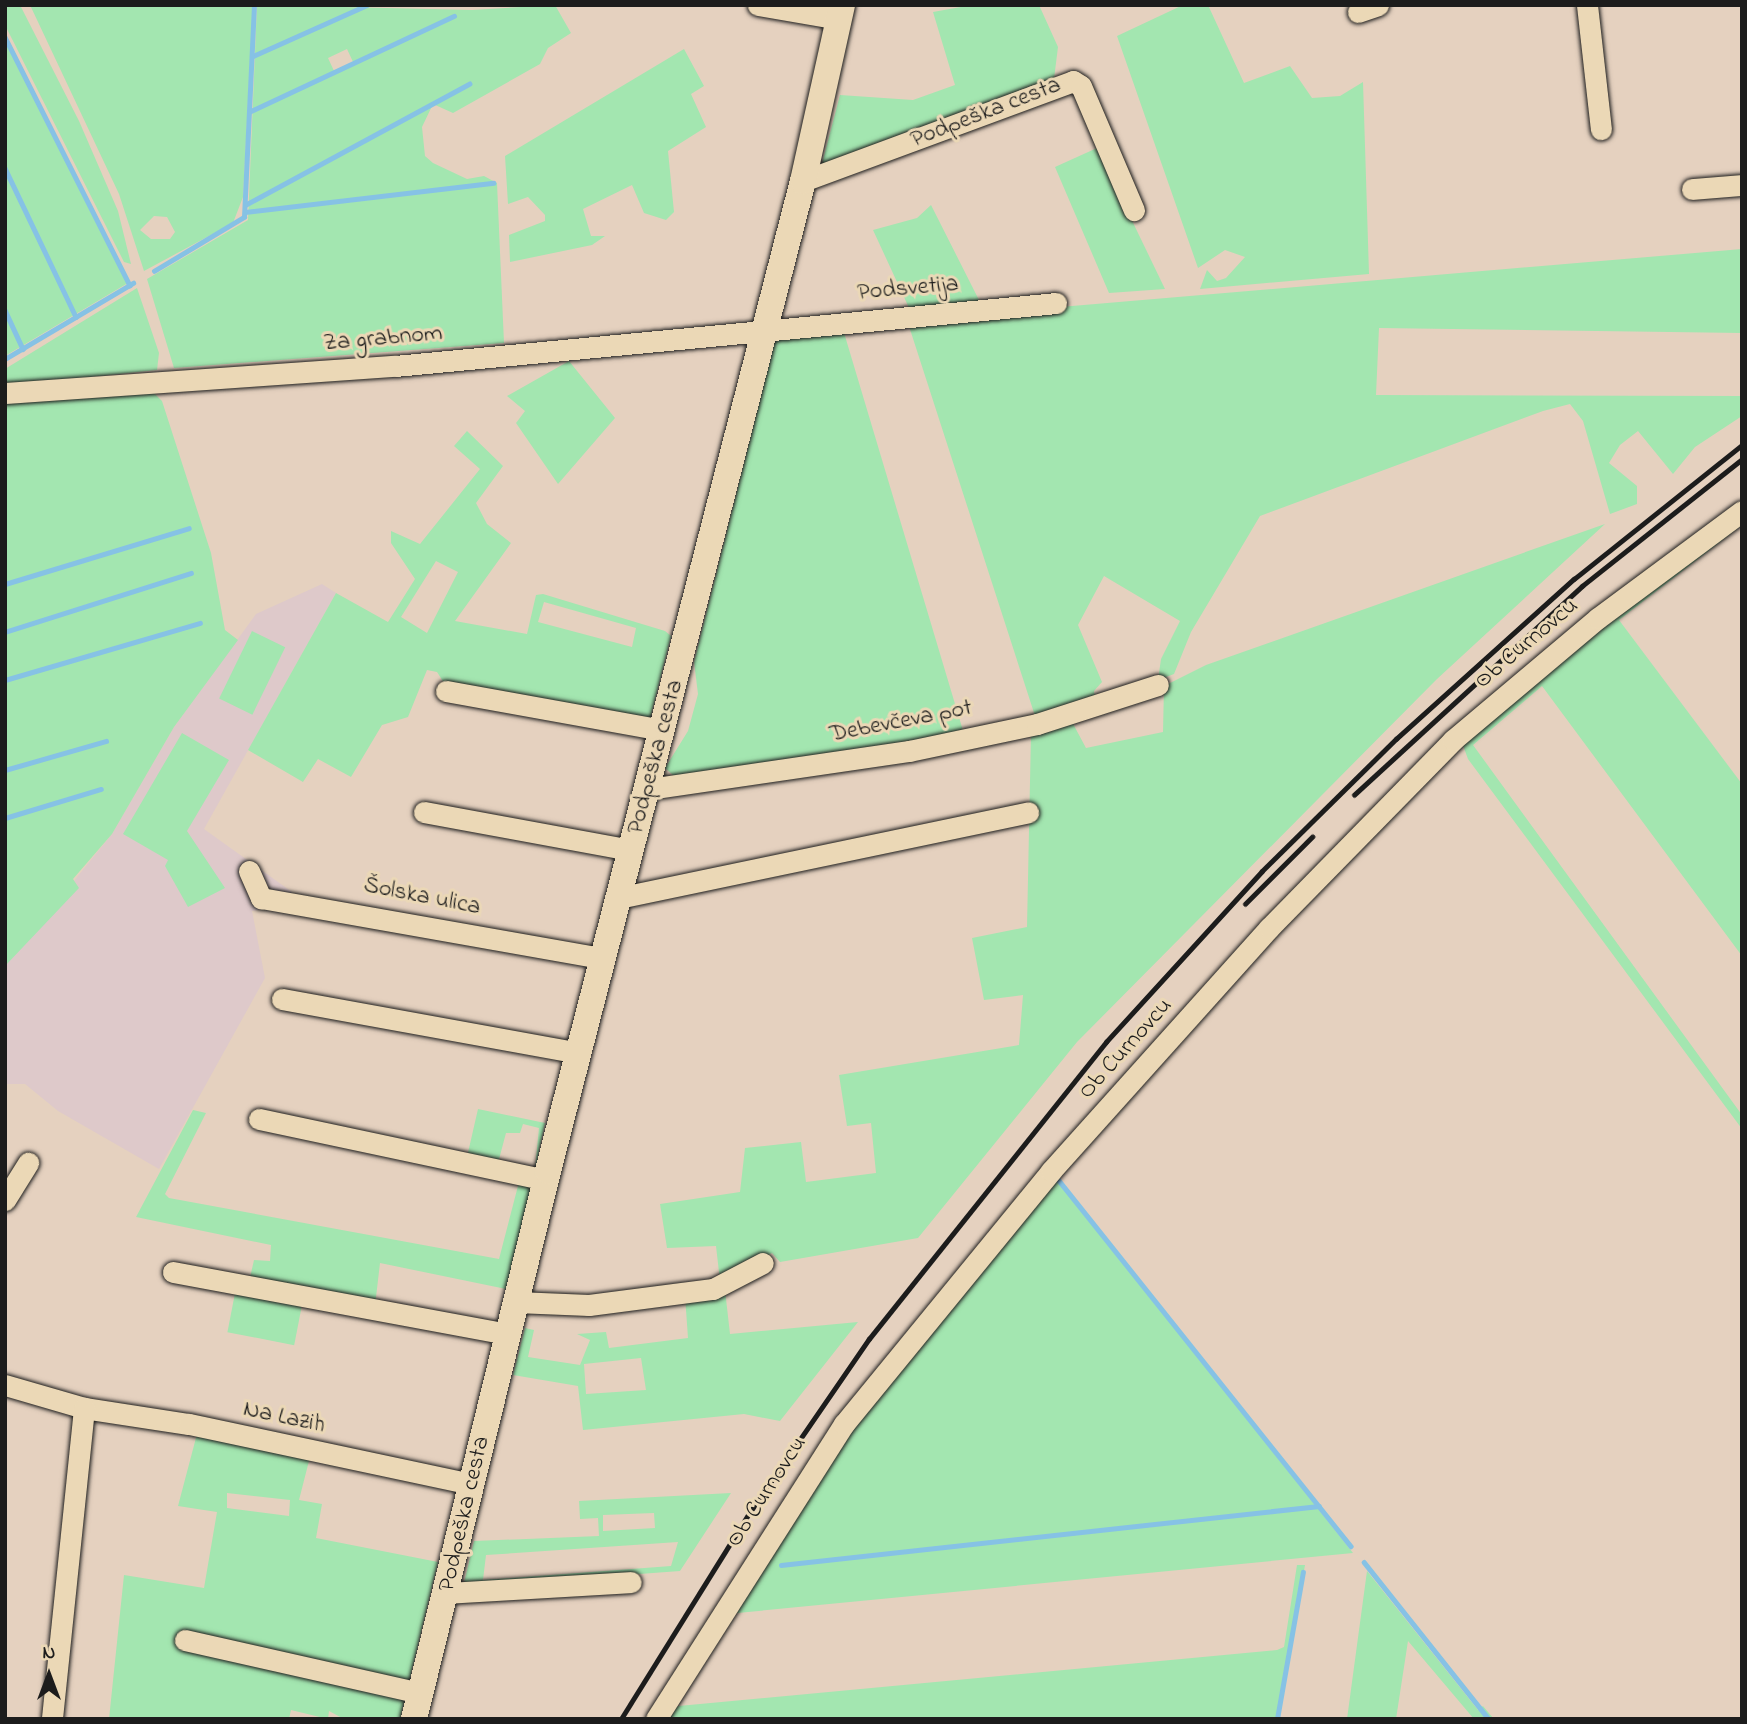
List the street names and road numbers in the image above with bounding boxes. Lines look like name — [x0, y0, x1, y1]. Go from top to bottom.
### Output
street label: Podpeška cesta — [907, 71, 1065, 155]
street label: Podsvetija — [856, 270, 960, 308]
street label: Za grabnom — [322, 319, 444, 359]
street label: Ob Curnovcu — [1469, 592, 1585, 696]
street label: Podpeška cesta — [622, 677, 690, 837]
street label: Debevčeva pot — [827, 694, 975, 750]
street label: Šolska ulica — [361, 872, 483, 922]
street label: Ob Curnovcu — [1073, 992, 1179, 1106]
street label: Na Lazih — [241, 1395, 327, 1441]
street label: Ob Curnovcu — [720, 1431, 814, 1553]
street label: Podpeška cesta — [433, 1434, 497, 1594]

